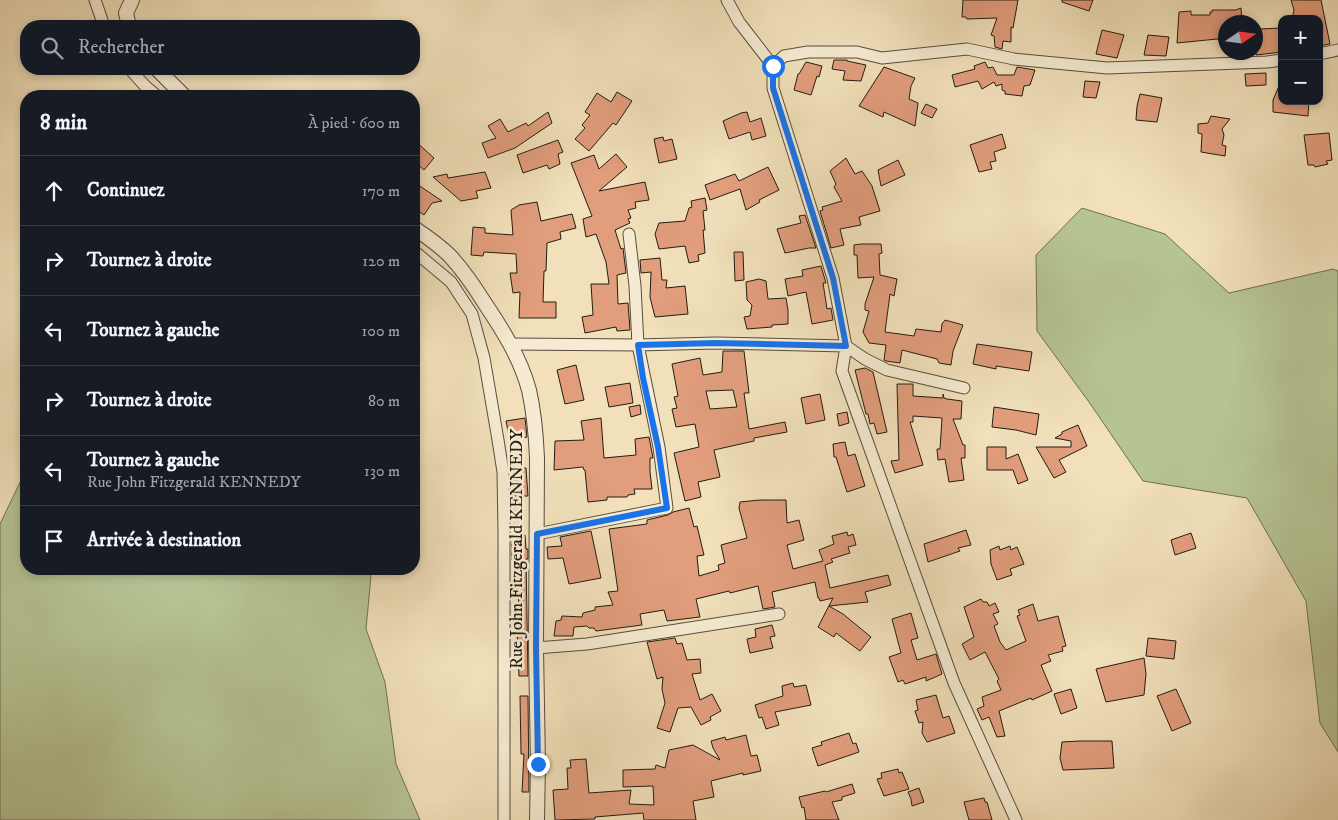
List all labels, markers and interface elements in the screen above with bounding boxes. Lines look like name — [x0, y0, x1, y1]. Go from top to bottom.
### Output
north arrow — [1218, 15, 1263, 60]
map controls — [1278, 15, 1323, 105]
button: + — [1278, 15, 1323, 60]
search box — [20, 20, 420, 75]
icon: search — [38, 34, 66, 62]
text: Rechercher — [78, 36, 164, 59]
route start — [762, 55, 785, 78]
button: − — [1278, 60, 1323, 105]
text: 8 min — [40, 110, 87, 136]
text: À pied · 600 m — [308, 113, 400, 133]
icon: ahead — [40, 177, 68, 205]
text: Continuez — [87, 179, 165, 202]
text: 170 m — [362, 181, 400, 201]
icon: right — [40, 247, 68, 275]
text: Tournez à droite — [87, 249, 212, 272]
text: 120 m — [362, 251, 400, 271]
icon: left — [40, 317, 68, 345]
text: Tournez à gauche — [87, 319, 219, 342]
text: 100 m — [362, 321, 400, 341]
icon: right — [40, 387, 68, 415]
text: Tournez à droite — [87, 389, 212, 412]
text: 80 m — [368, 391, 400, 411]
street label: Rue John Fitzgerald KENNEDY — [506, 428, 528, 669]
text: Tournez à gauche — [87, 449, 219, 472]
icon: left — [40, 457, 68, 485]
text: 130 m — [364, 461, 400, 481]
text: Rue John Fitzgerald KENNEDY — [87, 472, 300, 492]
icon: arrive — [40, 527, 68, 555]
text: Arrivée à destination — [87, 529, 241, 552]
route end — [527, 753, 550, 776]

